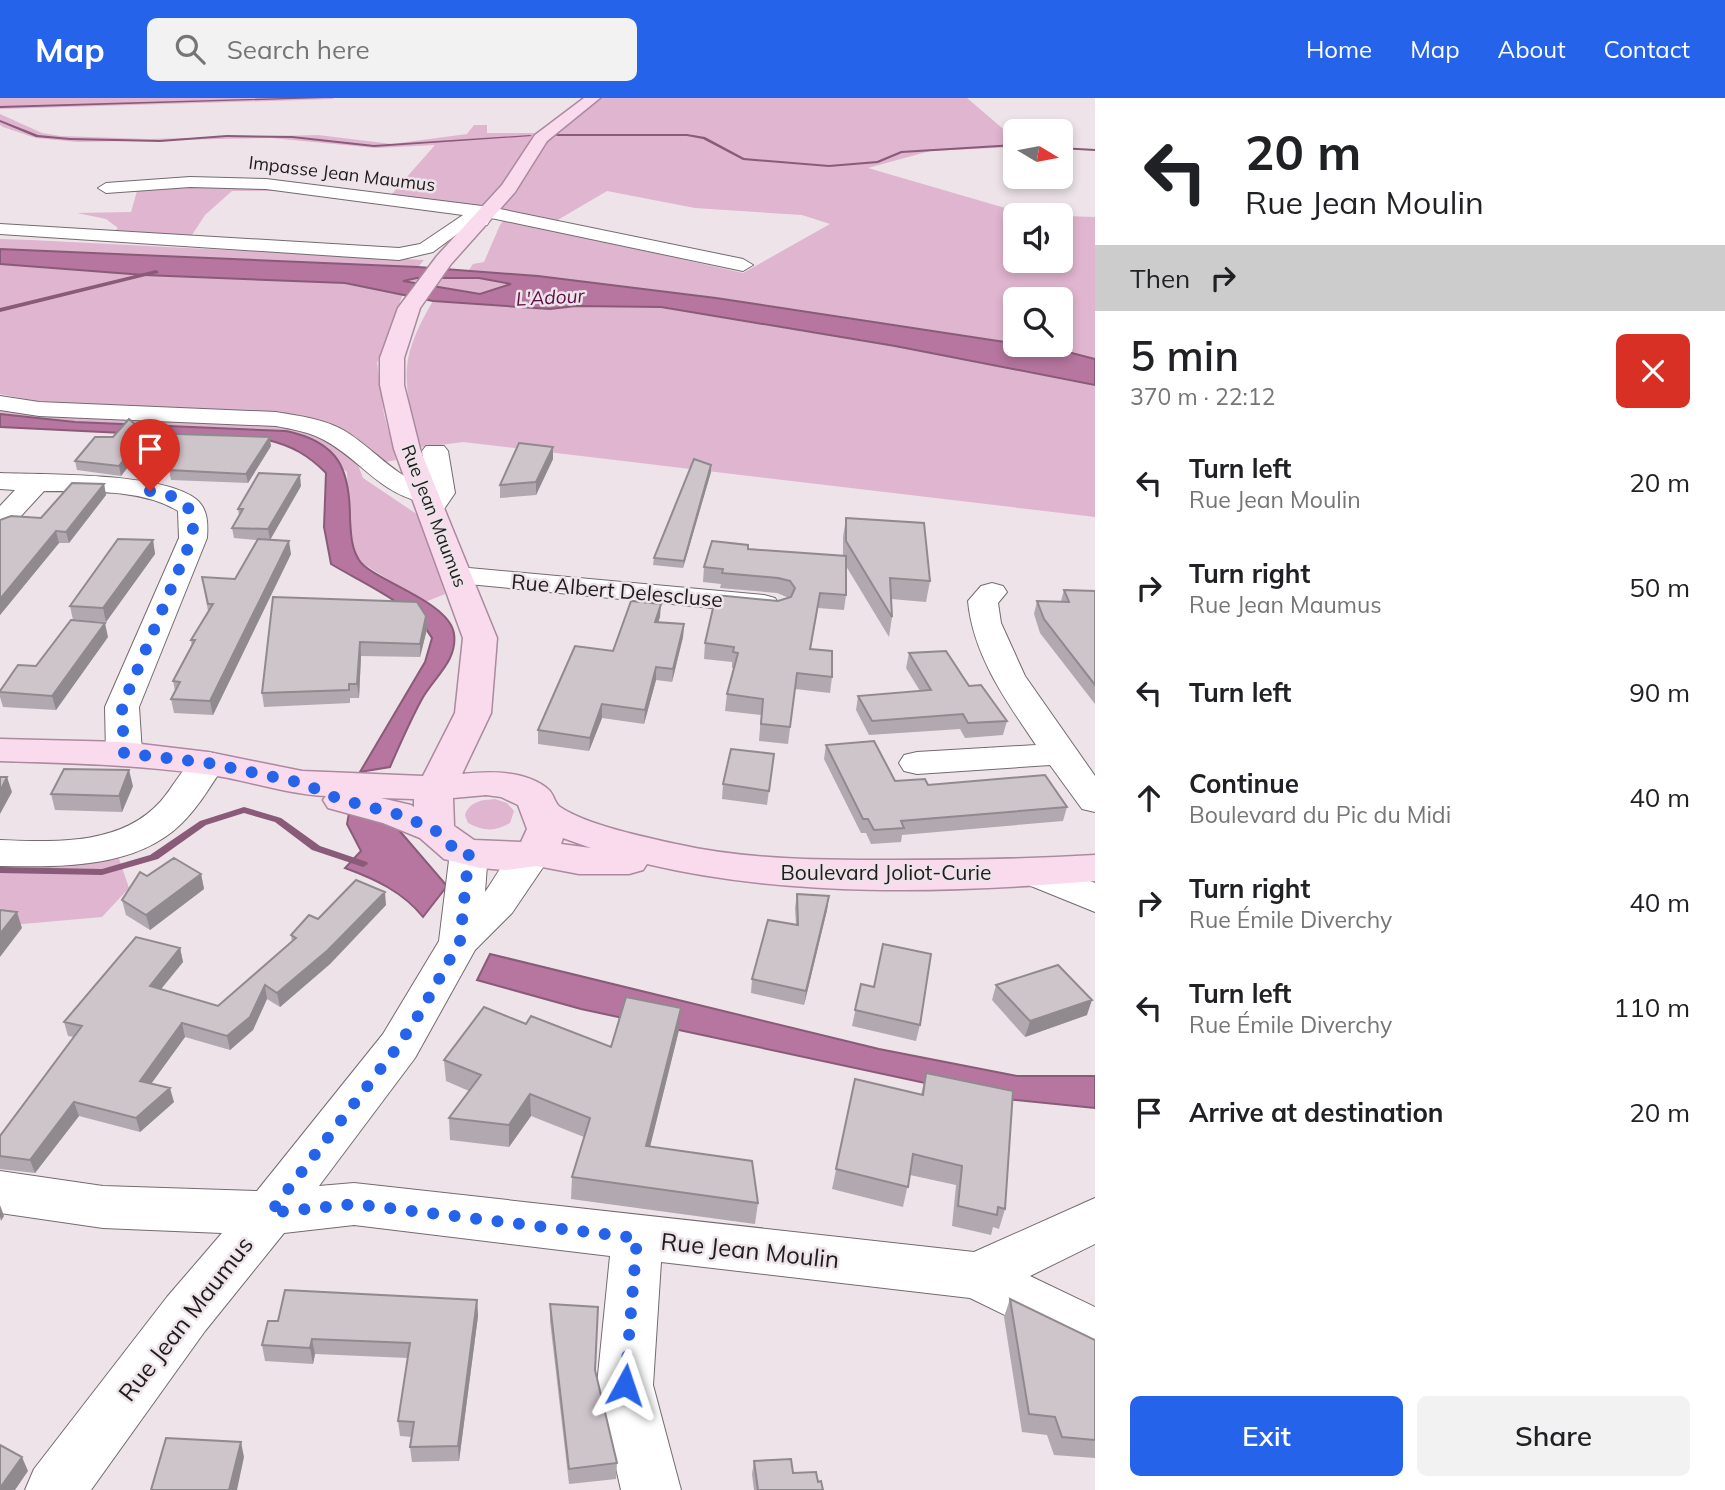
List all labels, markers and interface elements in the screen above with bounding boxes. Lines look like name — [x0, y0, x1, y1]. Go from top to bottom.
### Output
search box — [147, 18, 637, 81]
text: Map — [35, 29, 105, 70]
icon: search — [171, 30, 209, 68]
text: Search here — [227, 33, 370, 66]
text: Home — [1306, 34, 1372, 64]
text: Map — [1410, 34, 1460, 64]
text: About — [1498, 34, 1566, 64]
text: Contact — [1604, 34, 1690, 64]
north arrow — [1003, 119, 1073, 189]
map controls — [1003, 119, 1073, 357]
text: 20 m — [1245, 121, 1361, 182]
icon: left — [1130, 126, 1221, 217]
street label: Impasse Jean Maumus — [247, 151, 437, 196]
text: Rue Jean Moulin — [1245, 182, 1484, 222]
button: sound — [1003, 203, 1073, 273]
icon: right — [1204, 259, 1242, 297]
text: Then — [1130, 262, 1190, 295]
water label: L'Adour — [515, 283, 586, 311]
button: search — [1003, 287, 1073, 357]
text: 5 min — [1130, 329, 1239, 382]
button: close — [1616, 334, 1690, 408]
text: 370 m · 22:12 — [1130, 382, 1275, 411]
pin — [120, 419, 180, 491]
icon: arrive — [131, 430, 169, 468]
street label: Rue Jean Maumus — [397, 441, 472, 590]
text: Turn left — [1189, 452, 1291, 485]
icon: left — [1130, 464, 1168, 502]
text: 20 m — [1629, 466, 1690, 499]
text: Rue Jean Moulin — [1189, 485, 1361, 514]
text: Turn right — [1189, 557, 1310, 590]
street label: Rue Albert Delescluse — [510, 568, 724, 612]
icon: right — [1130, 569, 1168, 607]
text: 50 m — [1629, 571, 1690, 604]
text: Rue Jean Maumus — [1189, 590, 1382, 619]
icon: left — [1130, 674, 1168, 712]
text: Turn left — [1189, 676, 1291, 709]
text: 90 m — [1629, 676, 1690, 709]
text: Continue — [1189, 767, 1299, 800]
icon: ahead — [1130, 779, 1168, 817]
text: 40 m — [1629, 781, 1690, 814]
text: Boulevard du Pic du Midi — [1189, 800, 1451, 829]
street label: Boulevard Joliot-Curie — [781, 859, 991, 885]
text: Turn right — [1189, 872, 1310, 905]
icon: right — [1130, 884, 1168, 922]
text: 40 m — [1629, 886, 1690, 919]
text: Rue Émile Diverchy — [1189, 905, 1392, 934]
text: Turn left — [1189, 977, 1291, 1010]
icon: left — [1130, 989, 1168, 1027]
text: 110 m — [1614, 991, 1690, 1024]
text: Rue Émile Diverchy — [1189, 1010, 1392, 1039]
icon: arrive — [1130, 1094, 1168, 1132]
text: Arrive at destination — [1189, 1096, 1444, 1129]
text: 20 m — [1629, 1096, 1690, 1129]
street label: Rue Jean Moulin — [659, 1226, 841, 1274]
street label: Rue Jean Maumus — [111, 1230, 259, 1407]
position arrow — [588, 1348, 662, 1422]
button: Exit — [1130, 1396, 1403, 1476]
button: Share — [1417, 1396, 1690, 1476]

